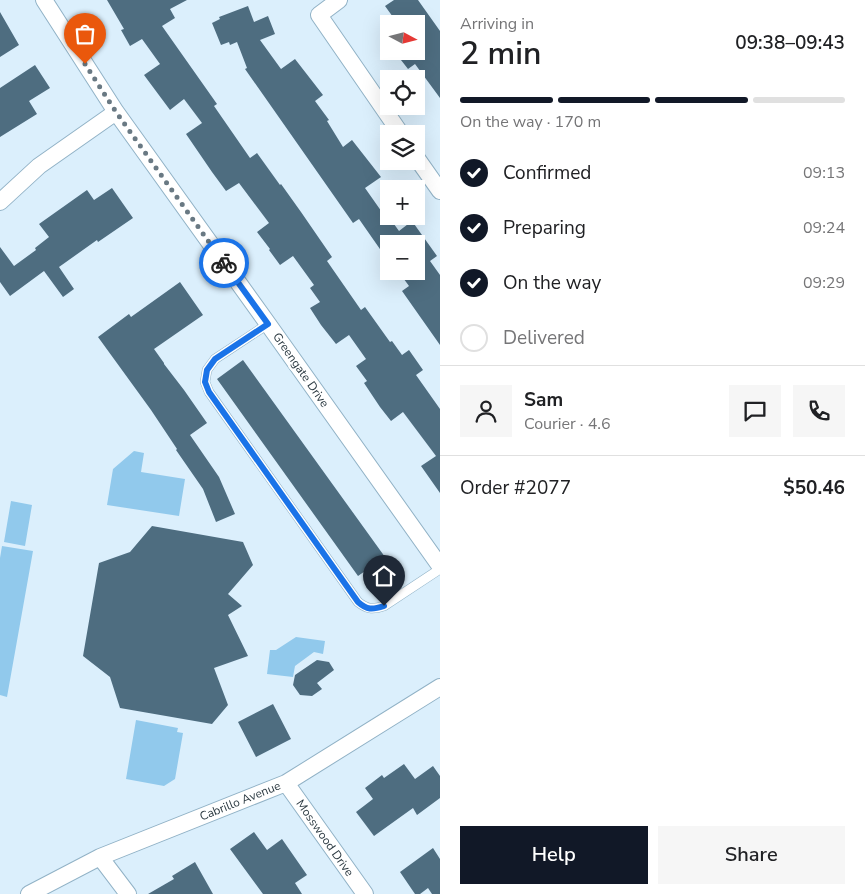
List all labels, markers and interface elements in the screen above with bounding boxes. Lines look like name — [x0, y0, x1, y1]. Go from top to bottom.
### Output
pin — [64, 13, 106, 64]
text: Arriving in — [460, 13, 534, 35]
north arrow — [380, 15, 425, 60]
map controls — [380, 15, 425, 280]
icon: bag — [71, 20, 99, 48]
text: 09:38–09:43 — [735, 30, 845, 56]
text: 2 min — [460, 32, 542, 75]
button: locate — [380, 70, 425, 115]
text: On the way · 170 m — [460, 111, 601, 133]
button: layers — [380, 125, 425, 170]
icon: check — [460, 159, 488, 187]
text: Confirmed — [503, 160, 591, 186]
text: 09:13 — [803, 162, 845, 184]
button: + — [380, 180, 425, 225]
icon: check — [460, 214, 488, 242]
text: Preparing — [503, 215, 586, 241]
text: 09:24 — [803, 217, 845, 239]
button: − — [380, 235, 425, 280]
courier — [199, 238, 249, 288]
icon: bike — [210, 249, 238, 277]
icon: check — [460, 269, 488, 297]
text: On the way — [503, 270, 601, 296]
text: 09:29 — [803, 272, 845, 294]
text: Delivered — [503, 325, 585, 351]
street label: Greengate Drive — [269, 329, 333, 411]
button: person — [460, 385, 512, 437]
button: chat — [729, 385, 781, 437]
button: phone — [793, 385, 845, 437]
text: Sam — [524, 387, 563, 413]
text: Courier · 4.6 — [524, 413, 610, 435]
text: Order #2077 — [460, 475, 571, 501]
text: $50.46 — [783, 475, 845, 501]
pin — [363, 555, 405, 606]
icon: home — [370, 562, 398, 590]
street label: Cabrillo Avenue — [197, 777, 283, 825]
street label: Mosswood Drive — [293, 796, 357, 880]
button: Help — [460, 826, 648, 884]
button: Share — [658, 826, 845, 884]

